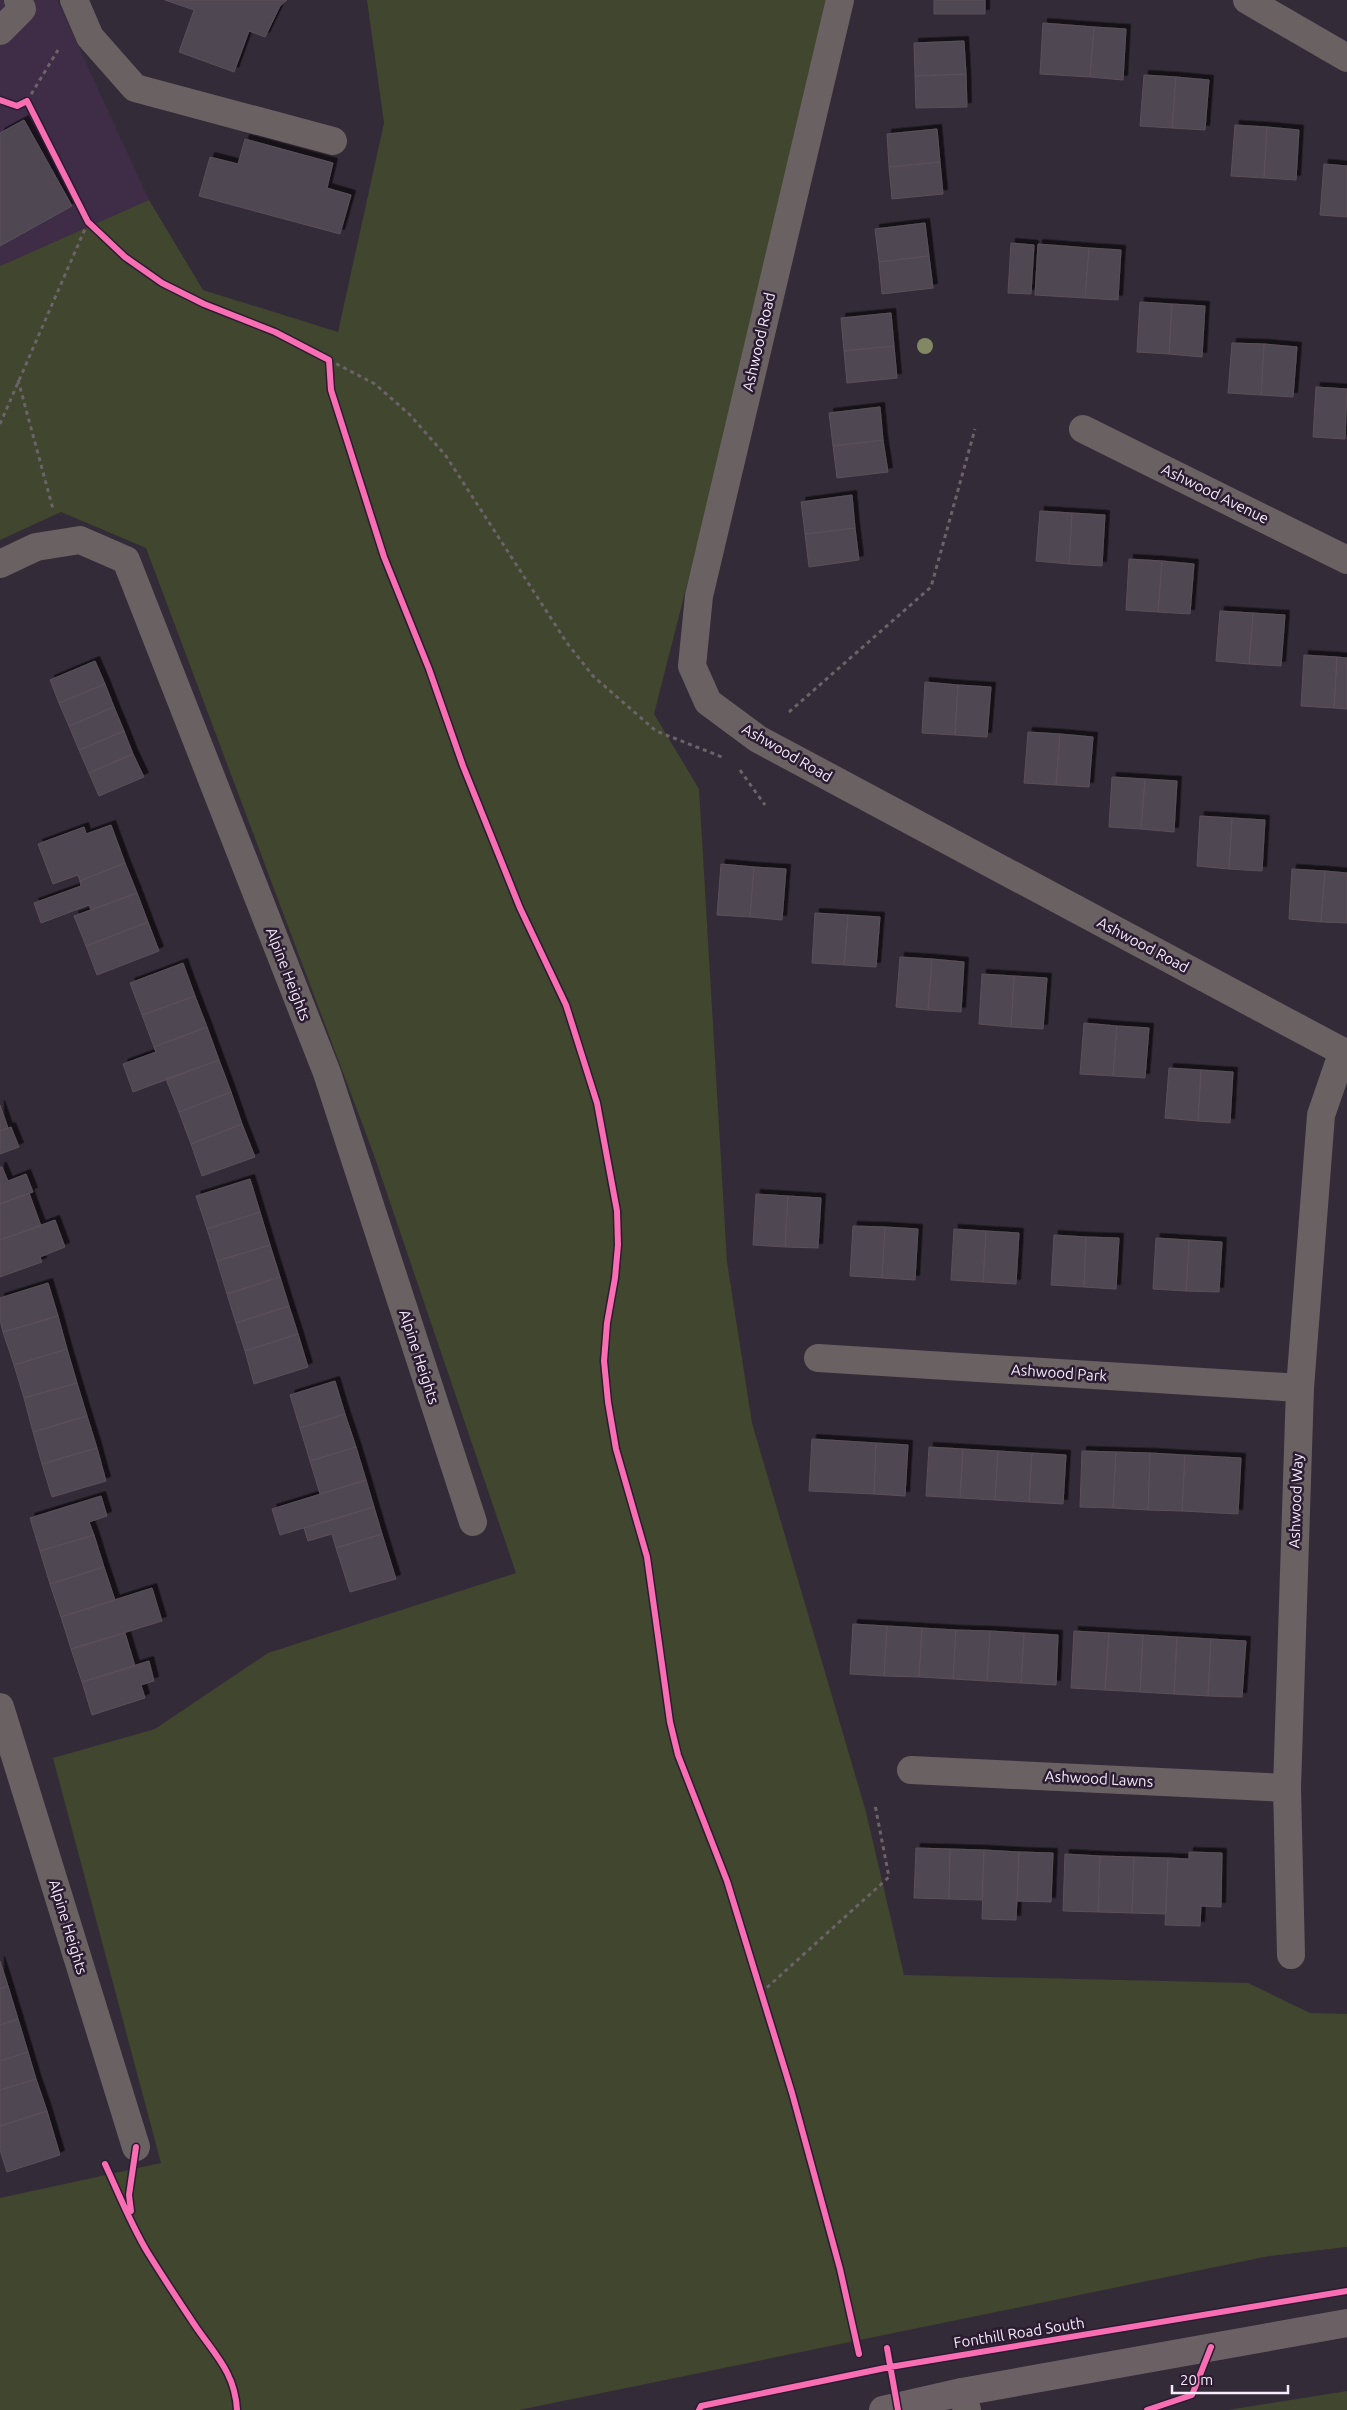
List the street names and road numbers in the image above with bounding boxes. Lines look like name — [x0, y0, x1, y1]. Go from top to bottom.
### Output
street label: Ashwood Road — [739, 291, 778, 393]
street label: Ashwood Avenue — [1159, 460, 1271, 527]
street label: Ashwood Road — [739, 720, 835, 785]
street label: Ashwood Road — [1095, 913, 1192, 976]
street label: Alpine Heights — [263, 925, 314, 1023]
street label: Alpine Heights — [396, 1307, 443, 1406]
street label: Ashwood Park — [1010, 1361, 1108, 1384]
street label: Ashwood Way — [1285, 1453, 1306, 1549]
street label: Ashwood Lawns — [1044, 1767, 1154, 1790]
street label: Alpine Heights — [46, 1877, 91, 1976]
street label: Fonthill Road South — [952, 2314, 1086, 2351]

